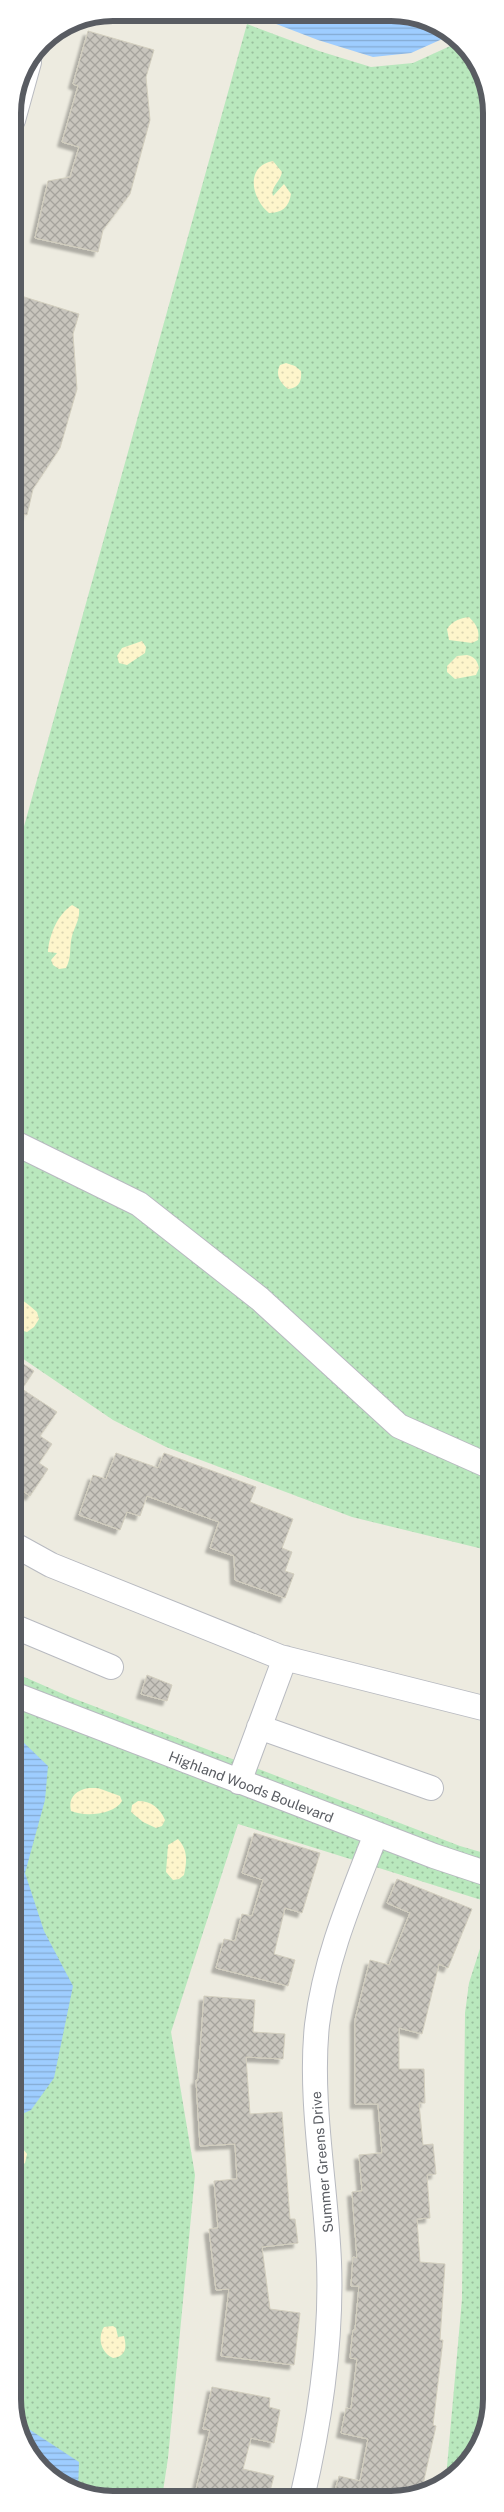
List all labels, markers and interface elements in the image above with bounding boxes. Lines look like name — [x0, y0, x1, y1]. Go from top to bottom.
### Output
street label: Highland Woods Boulevard — [166, 1748, 336, 1826]
street label: Summer Greens Drive — [308, 2090, 336, 2233]

